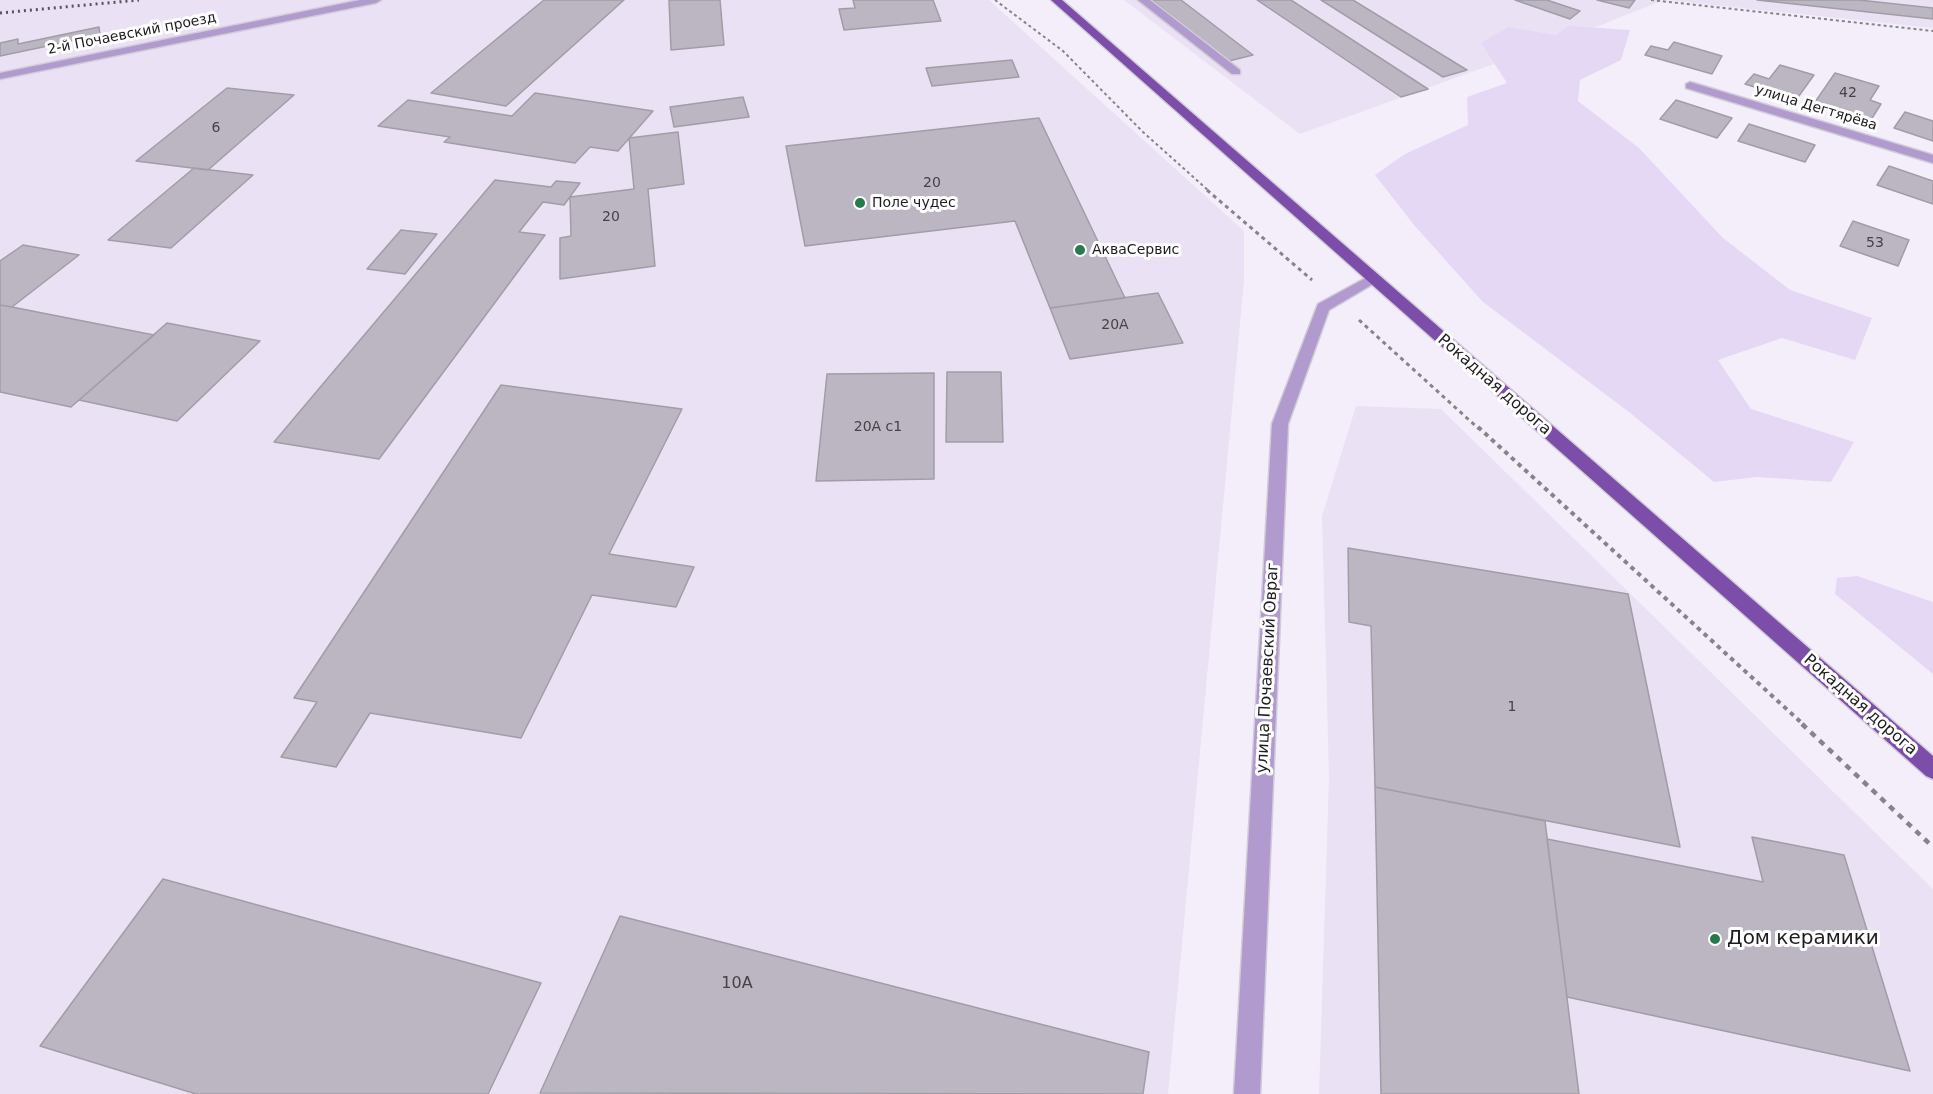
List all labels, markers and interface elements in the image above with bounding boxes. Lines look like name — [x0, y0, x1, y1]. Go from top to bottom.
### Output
street label: 2-й Почаевский проезд — [46, 9, 218, 59]
street label: улица Дегтярёва — [1753, 81, 1879, 135]
house number: 42 — [1839, 85, 1857, 101]
house number: 6 — [212, 120, 220, 136]
house number: 20 — [923, 175, 941, 191]
place label: Поле чудес — [872, 195, 956, 211]
marker: Поле чудес — [853, 196, 867, 210]
house number: 20 — [602, 209, 620, 225]
house number: 53 — [1866, 235, 1884, 251]
place label: АкваСервис — [1092, 242, 1179, 258]
marker: АкваСервис — [1073, 243, 1087, 257]
house number: 20А — [1101, 317, 1129, 333]
street label: Рокадная дорога — [1433, 331, 1555, 439]
house number: 20А с1 — [854, 419, 902, 435]
street label: улица Почаевский Овраг — [1253, 562, 1283, 774]
street label: Рокадная дорога — [1799, 651, 1921, 759]
house number: 1 — [1508, 699, 1516, 715]
place label: Дом керамики — [1727, 927, 1879, 951]
marker: Дом керамики — [1708, 932, 1722, 946]
house number: 10А — [721, 974, 753, 994]

